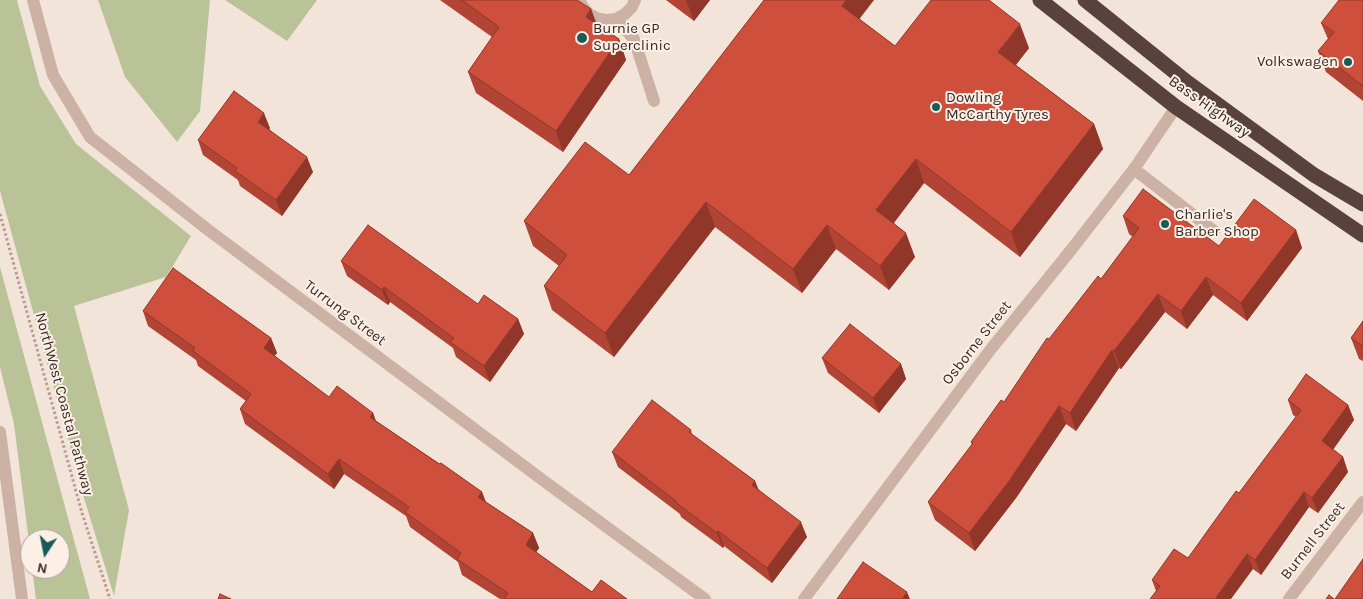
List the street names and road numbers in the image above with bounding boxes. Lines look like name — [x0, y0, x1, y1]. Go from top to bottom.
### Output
street label: Bass Highway — [1165, 72, 1253, 142]
street label: Turrung Street — [301, 276, 389, 350]
street label: Osborne Street — [939, 297, 1015, 389]
street label: NorthWest Coastal Pathway — [31, 310, 97, 498]
street label: Burnell Street — [1277, 499, 1349, 583]

